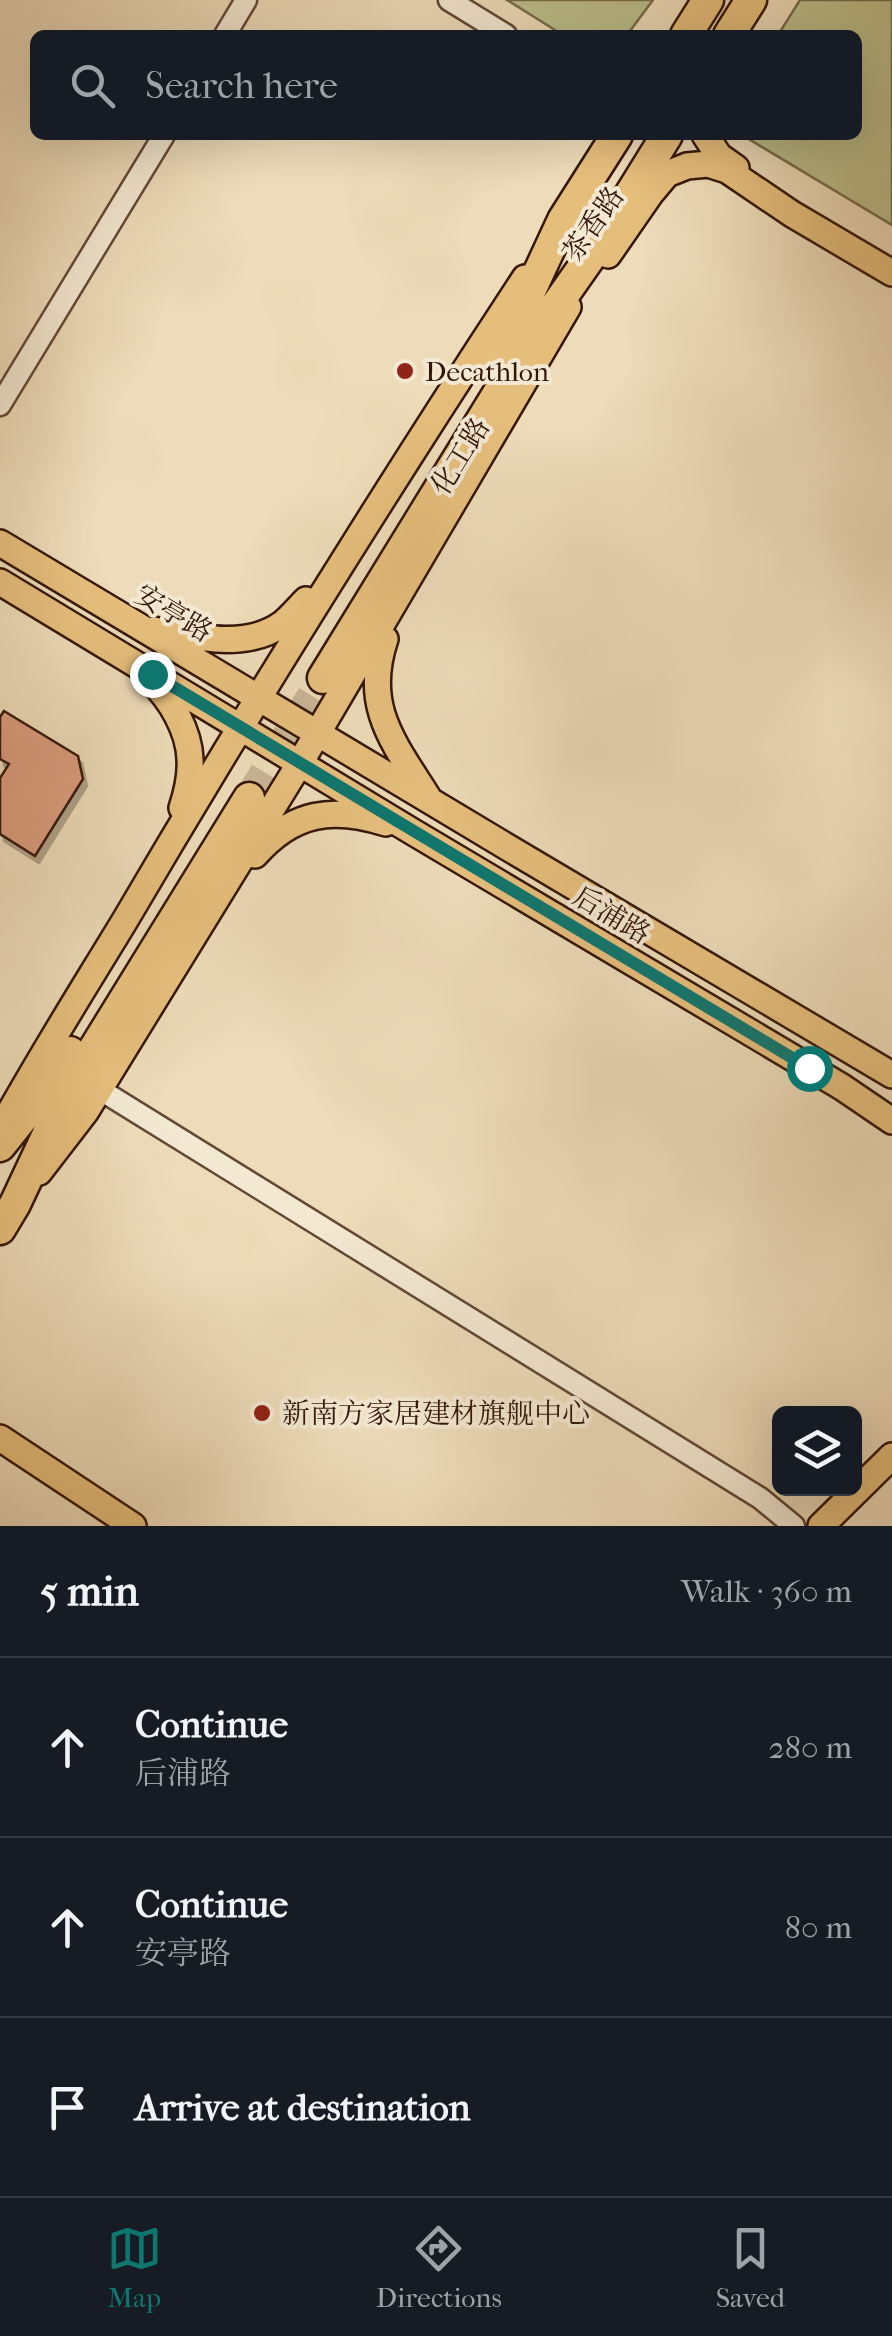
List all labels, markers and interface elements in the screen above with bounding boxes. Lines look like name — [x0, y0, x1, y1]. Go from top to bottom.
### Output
search box — [30, 30, 862, 140]
icon: search — [65, 58, 120, 113]
text: Search here — [145, 63, 338, 108]
street label: 茶香路 — [555, 180, 631, 268]
place label: Decathlon — [425, 355, 549, 388]
marker: Decathlon — [394, 360, 416, 382]
street label: 化工路 — [424, 412, 496, 500]
street label: 安亭路 — [129, 577, 219, 649]
route end — [130, 652, 176, 698]
street label: 后浦路 — [567, 879, 657, 951]
route start — [787, 1046, 833, 1092]
place label: 新南方家居建材旗舰中心 — [282, 1397, 590, 1430]
marker: 新南方家居建材旗舰中心 — [251, 1402, 273, 1424]
map controls — [772, 1406, 862, 1496]
button: layers — [772, 1406, 862, 1496]
text: 5 min — [40, 1567, 139, 1616]
text: Walk · 360 m — [681, 1573, 852, 1610]
text: Continue — [135, 1702, 288, 1747]
icon: ahead — [40, 1720, 95, 1775]
text: 280 m — [768, 1729, 852, 1766]
text: 后浦路 — [135, 1755, 231, 1792]
text: Continue — [135, 1882, 288, 1927]
icon: ahead — [40, 1900, 95, 1955]
text: 80 m — [785, 1909, 852, 1946]
text: 安亭路 — [135, 1935, 231, 1972]
icon: arrive — [40, 2080, 95, 2135]
text: Arrive at destination — [135, 2085, 471, 2130]
tab: Map — [107, 2221, 162, 2314]
tab: Directions — [376, 2221, 502, 2314]
tab: Saved — [716, 2221, 785, 2314]

